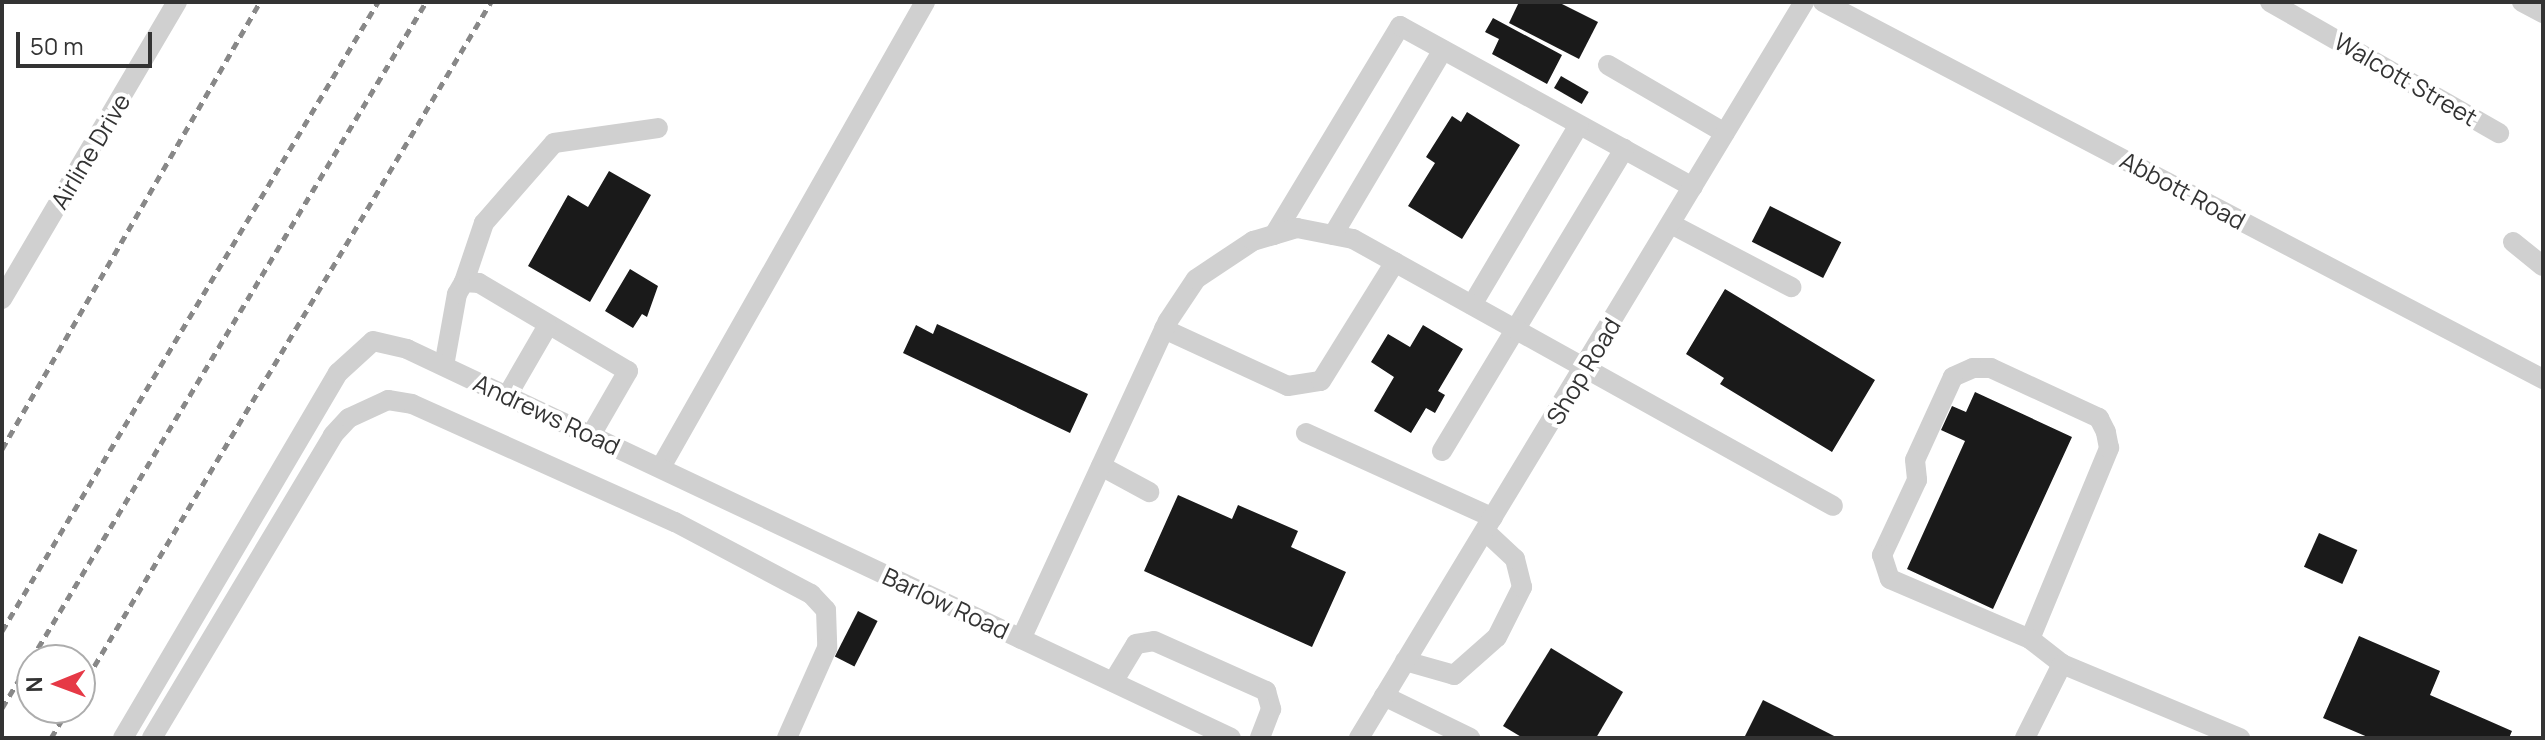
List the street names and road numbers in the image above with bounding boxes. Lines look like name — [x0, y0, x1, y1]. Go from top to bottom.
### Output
street label: Walcott Street — [2329, 26, 2483, 132]
street label: Airline Drive — [44, 88, 136, 214]
street label: Abbott Road — [2116, 145, 2250, 235]
street label: Shop Road — [1540, 313, 1626, 429]
street label: Andrews Road — [469, 368, 625, 460]
street label: Barlow Road — [878, 561, 1014, 645]

